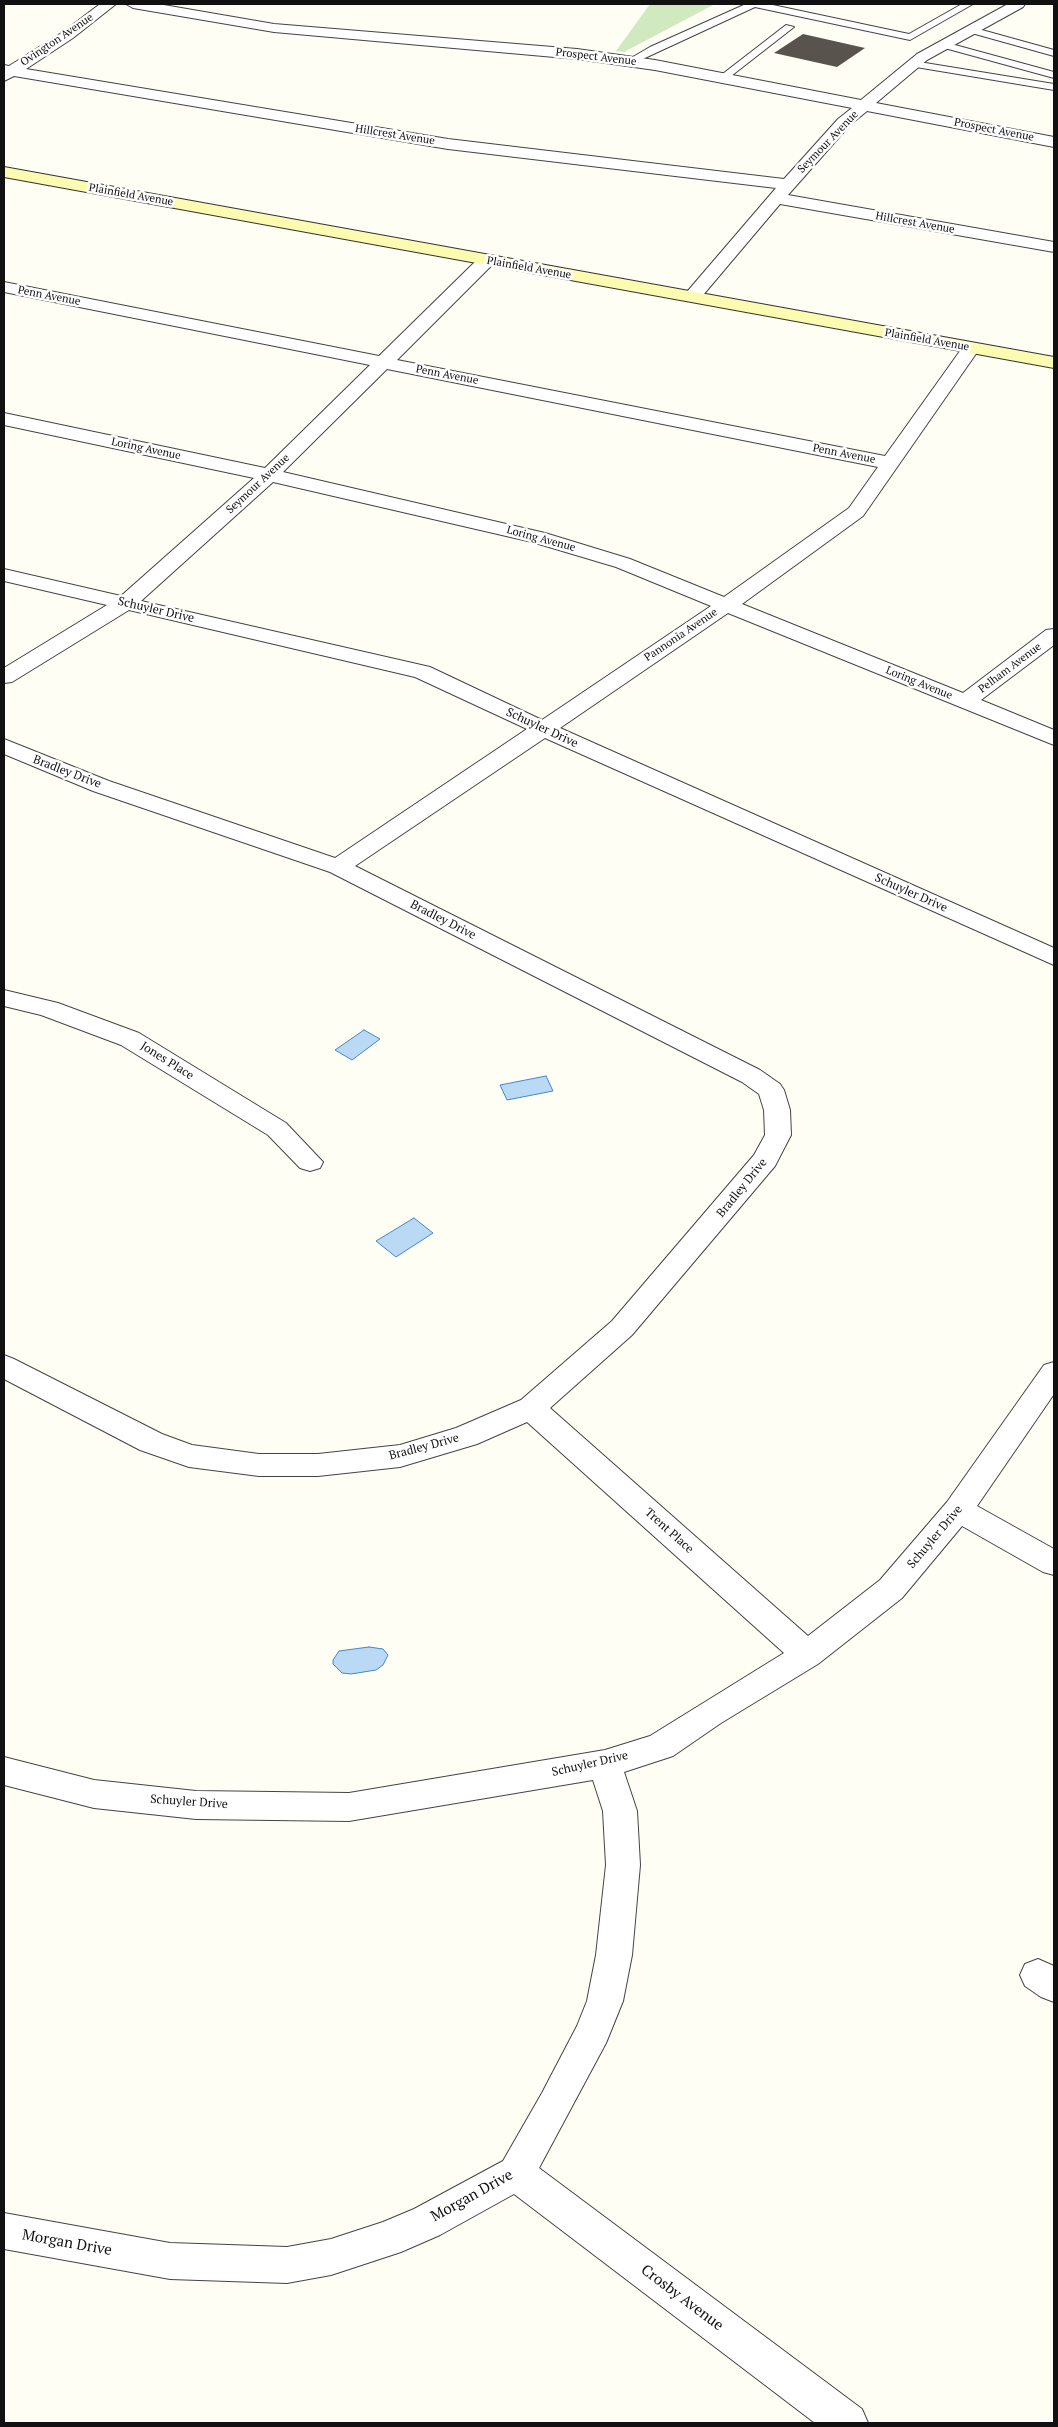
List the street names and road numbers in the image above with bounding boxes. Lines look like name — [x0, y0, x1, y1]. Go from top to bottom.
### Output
street label: Ovington Avenue — [18, 11, 96, 69]
street label: Prospect Avenue — [555, 45, 637, 69]
street label: Seymour Avenue — [795, 108, 861, 176]
street label: Prospect Avenue — [953, 116, 1035, 144]
street label: Hillcrest Avenue — [354, 122, 436, 148]
street label: Plainfield Avenue — [88, 181, 174, 209]
street label: Hillcrest Avenue — [874, 210, 956, 236]
street label: Plainfield Avenue — [486, 254, 572, 282]
street label: Penn Avenue — [17, 283, 81, 309]
street label: Plainfield Avenue — [884, 326, 970, 354]
street label: Penn Avenue — [415, 362, 479, 388]
street label: Loring Avenue — [110, 435, 182, 463]
street label: Penn Avenue — [812, 441, 876, 467]
street label: Seymour Avenue — [224, 451, 292, 517]
street label: Loring Avenue — [505, 523, 577, 555]
street label: Schuyler Drive — [116, 594, 196, 626]
street label: Pannonia Avenue — [642, 606, 720, 664]
street label: Pelham Avenue — [976, 640, 1044, 696]
street label: Loring Avenue — [884, 664, 954, 702]
street label: Schuyler Drive — [504, 705, 580, 751]
street label: Bradley Drive — [31, 752, 103, 792]
street label: Schuyler Drive — [873, 871, 949, 915]
street label: Bradley Drive — [408, 897, 478, 943]
street label: Jones Place — [138, 1039, 196, 1083]
street label: Bradley Drive — [714, 1156, 770, 1220]
street label: Bradley Drive — [387, 1431, 461, 1463]
street label: Schuyler Drive — [904, 1503, 966, 1571]
street label: Trent Place — [642, 1505, 696, 1557]
street label: Schuyler Drive — [550, 1748, 630, 1780]
street label: Schuyler Drive — [150, 1792, 228, 1812]
street label: Morgan Drive — [428, 2166, 516, 2226]
street label: Morgan Drive — [21, 2226, 113, 2260]
street label: Crosby Avenue — [637, 2261, 727, 2335]

